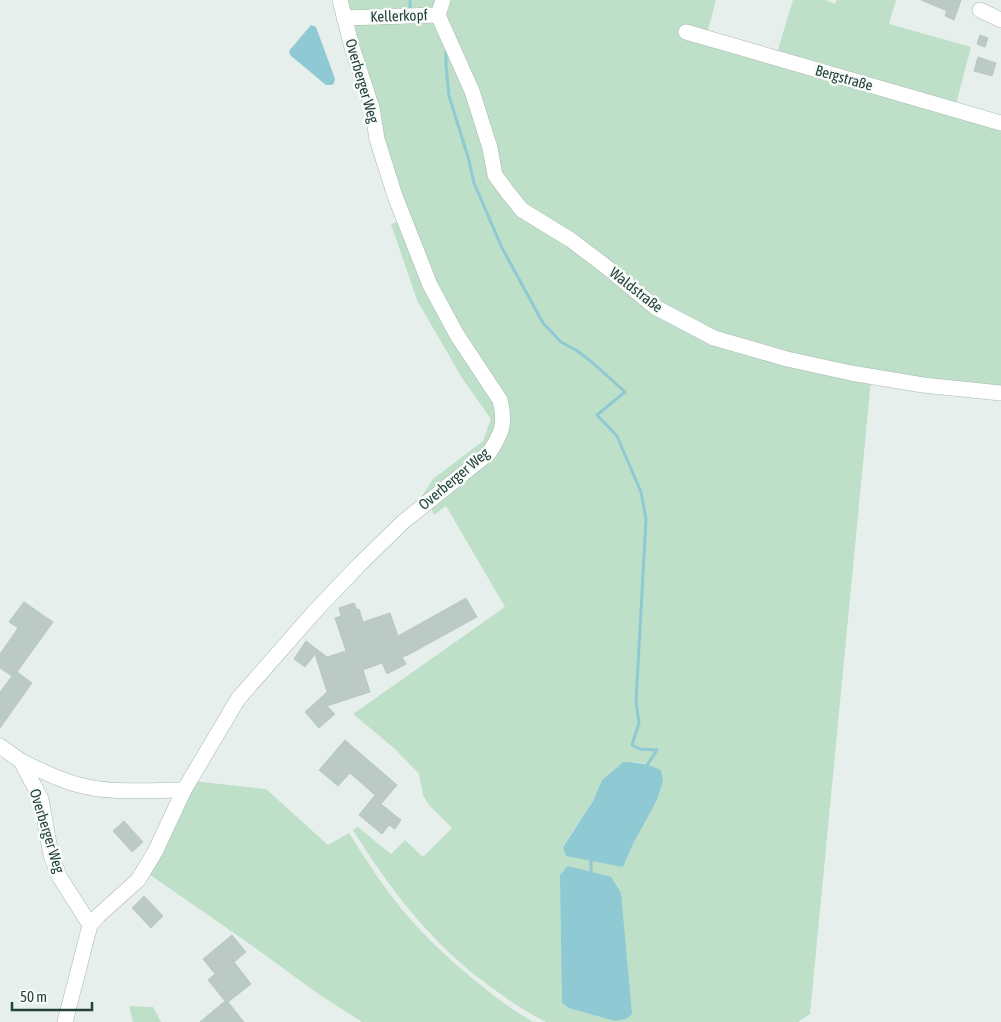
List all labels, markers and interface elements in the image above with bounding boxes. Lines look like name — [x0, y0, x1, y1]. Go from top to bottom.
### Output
street label: Kellerkopf — [370, 6, 428, 25]
street label: Overberger Weg — [342, 37, 383, 126]
street label: Bergstraße — [813, 61, 875, 94]
street label: Waldstraße — [606, 264, 666, 316]
street label: Overberger Weg — [415, 444, 493, 513]
street label: Overberger Weg — [27, 787, 68, 875]
scale bar — [12, 980, 92, 1012]
text: 50 m — [20, 988, 47, 1005]

